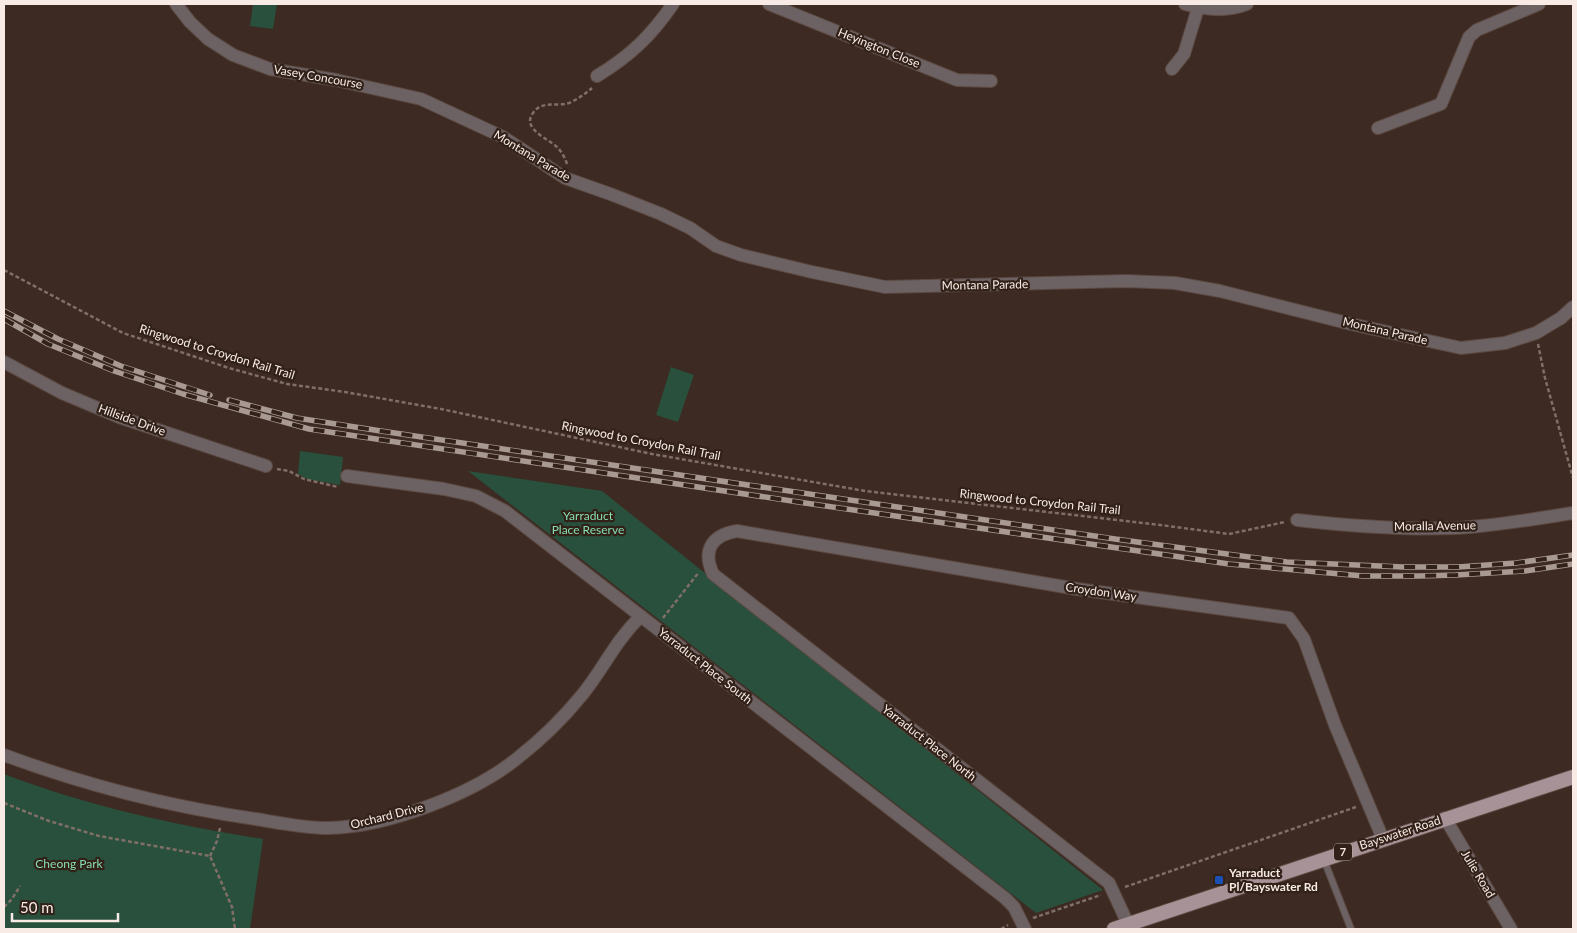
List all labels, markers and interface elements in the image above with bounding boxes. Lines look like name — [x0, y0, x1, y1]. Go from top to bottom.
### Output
street label: Heyington Close — [836, 24, 922, 71]
street label: Vasey Concourse — [272, 61, 364, 92]
street label: Montana Parade — [491, 127, 573, 184]
street label: Montana Parade — [942, 276, 1028, 293]
street label: Montana Parade — [1341, 313, 1429, 348]
street label: Ringwood to Croydon Rail Trail — [138, 321, 297, 382]
street label: Hillside Drive — [97, 400, 168, 439]
street label: Ringwood to Croydon Rail Trail — [560, 418, 722, 463]
street label: Ringwood to Croydon Rail Trail — [959, 486, 1121, 517]
park label: Yarraduct Place Reserve — [552, 508, 624, 537]
street label: Moralla Avenue — [1394, 517, 1476, 534]
street label: Croydon Way — [1065, 579, 1138, 604]
street label: Yarraduct Place South — [655, 624, 755, 707]
street label: Yarraduct Place North — [879, 701, 979, 784]
street label: Orchard Drive — [349, 799, 425, 832]
street label: Bayswater Road — [1357, 812, 1442, 853]
road number: 7 — [1334, 844, 1352, 860]
street label: Julie Road — [1458, 847, 1499, 900]
park label: Cheong Park — [35, 856, 104, 871]
place label: Yarraduct Pl/Bayswater Rd — [1228, 865, 1318, 894]
marker: Yarraduct Pl/Bayswater Rd — [1213, 874, 1225, 886]
scale bar — [12, 890, 119, 922]
text: 50 m — [20, 898, 54, 916]

